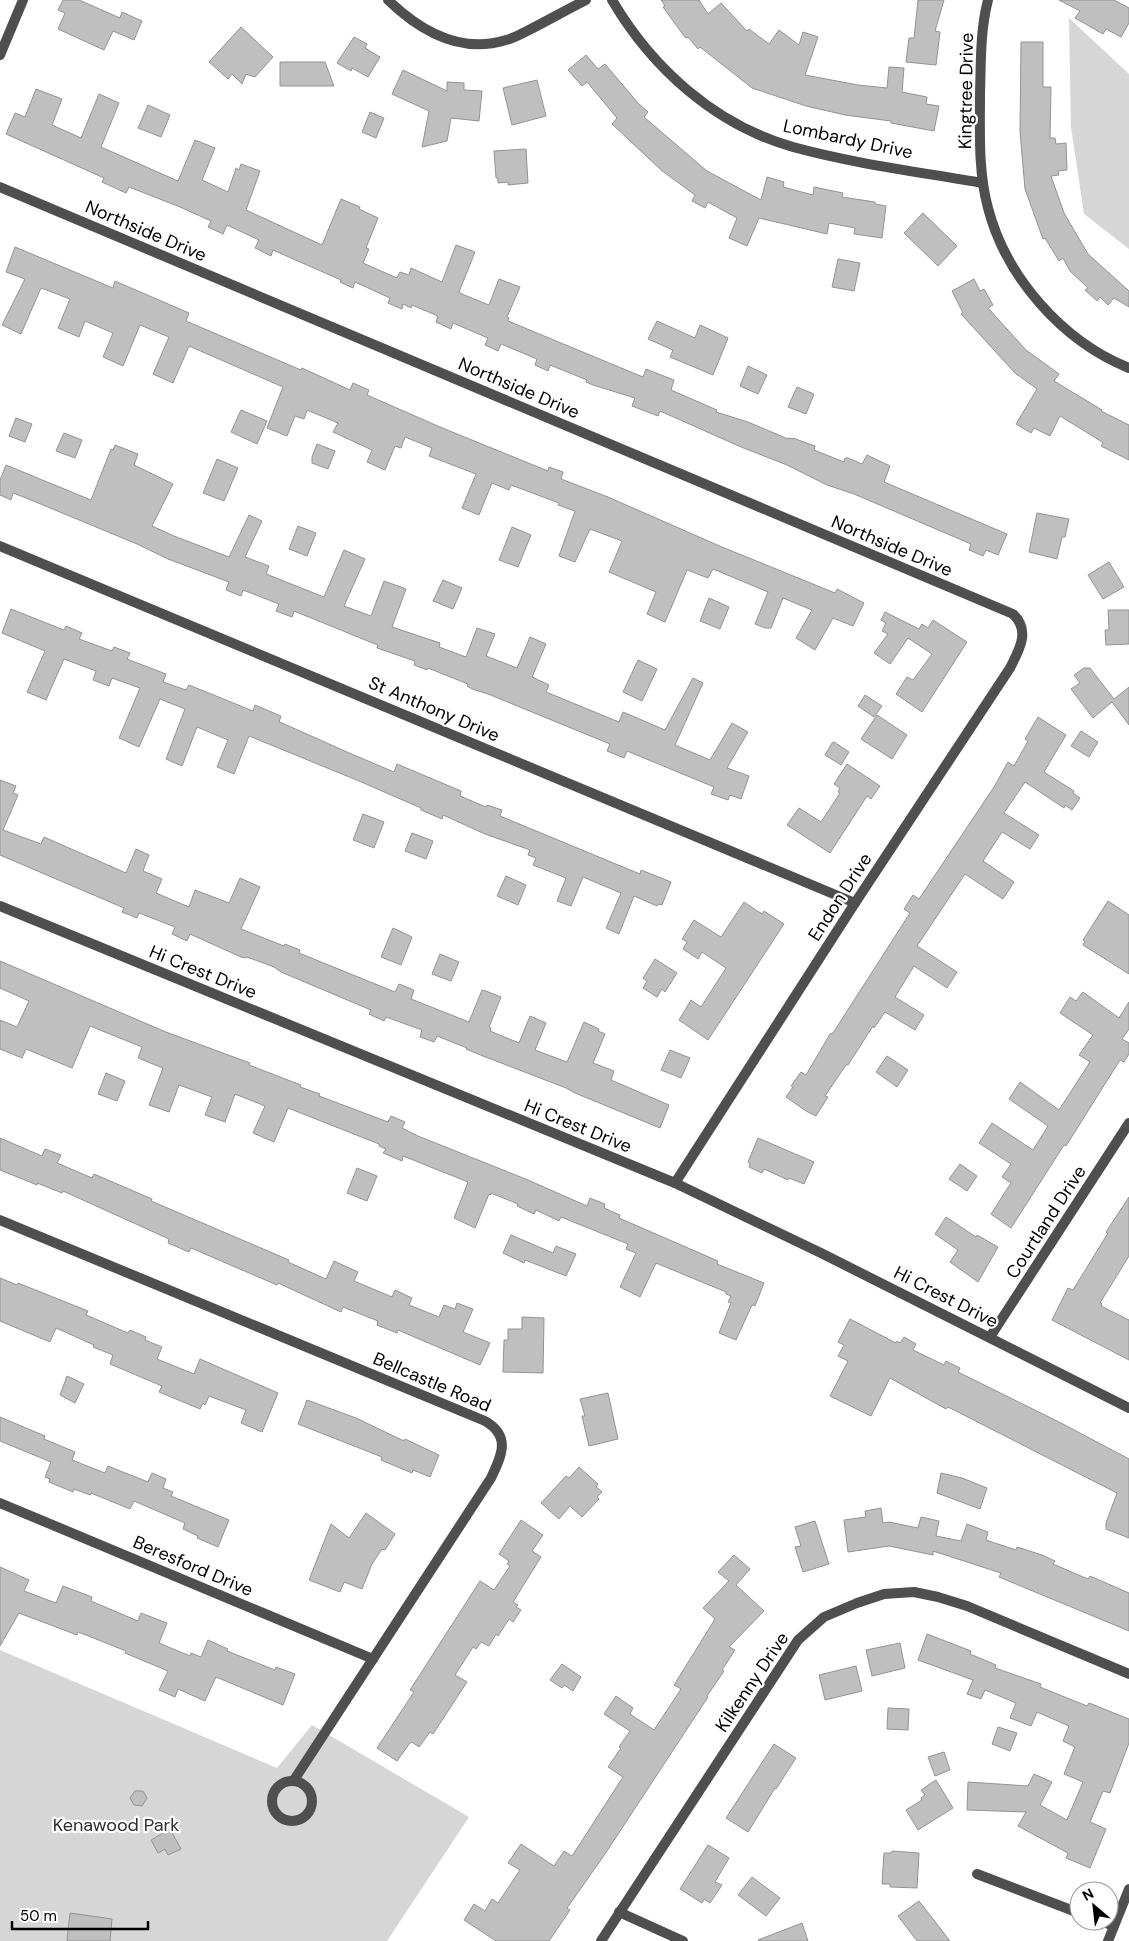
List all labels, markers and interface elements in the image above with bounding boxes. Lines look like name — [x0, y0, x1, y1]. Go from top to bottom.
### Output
street label: Kingtree Drive — [953, 33, 979, 149]
street label: Lombardy Drive — [781, 114, 915, 164]
street label: Northside Drive — [82, 195, 210, 267]
street label: Northside Drive — [455, 352, 583, 424]
street label: Northside Drive — [828, 510, 956, 582]
street label: St Anthony Drive — [365, 671, 503, 747]
street label: Endon Drive — [803, 848, 877, 946]
street label: Hi Crest Drive — [146, 940, 260, 1004]
street label: Hi Crest Drive — [521, 1094, 635, 1158]
street label: Courtland Drive — [1000, 1161, 1092, 1283]
street label: Hi Crest Drive — [890, 1260, 1002, 1334]
street label: Bellcastle Road — [369, 1346, 495, 1418]
street label: Beresford Drive — [129, 1530, 257, 1602]
street label: Kilkenny Drive — [710, 1627, 794, 1737]
park label: Kenawood Park — [53, 1813, 179, 1837]
north arrow — [1069, 1881, 1119, 1931]
text: N — [1079, 1884, 1097, 1905]
scale bar — [12, 1898, 149, 1930]
text: 50 m — [20, 1906, 57, 1926]

